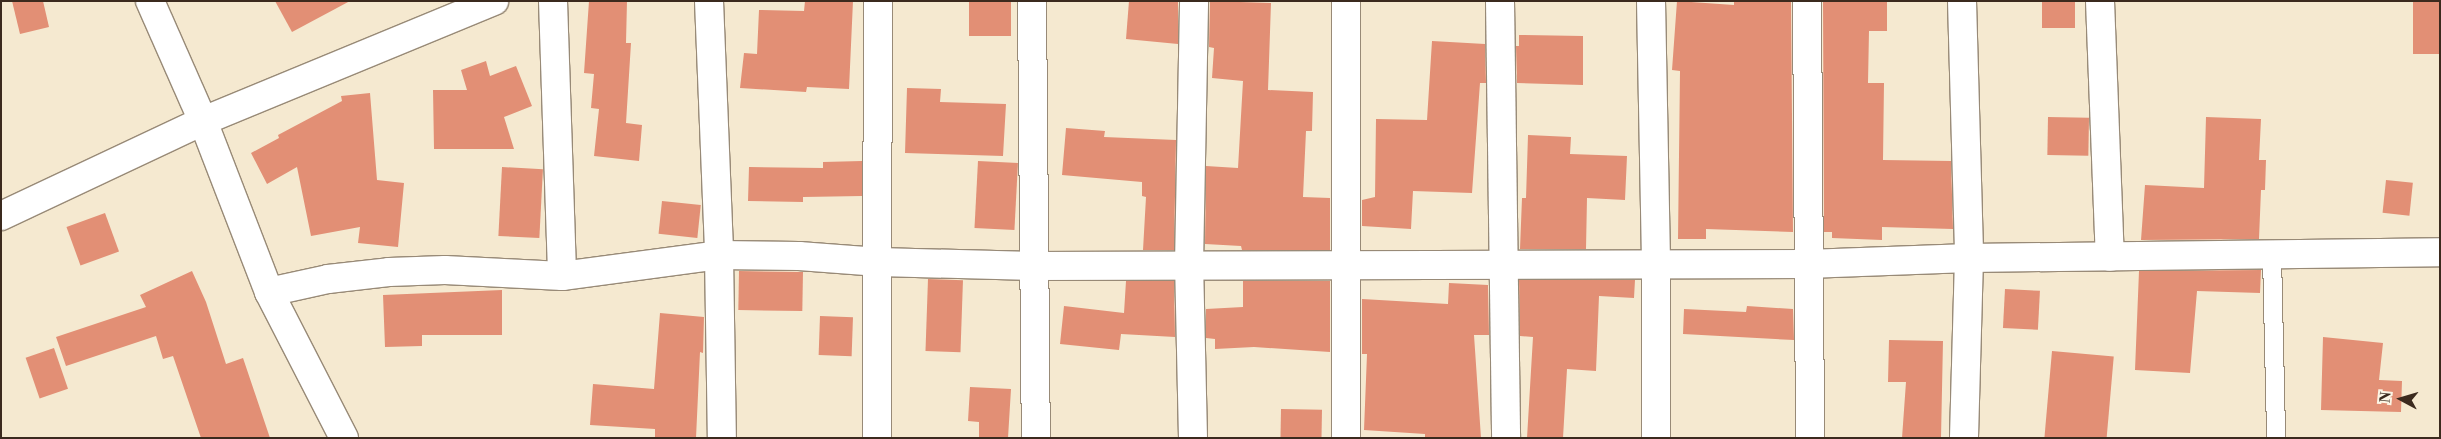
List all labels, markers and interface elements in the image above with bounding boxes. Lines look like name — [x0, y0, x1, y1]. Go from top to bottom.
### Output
north arrow — [2376, 374, 2426, 424]
text: N — [2377, 391, 2396, 404]

